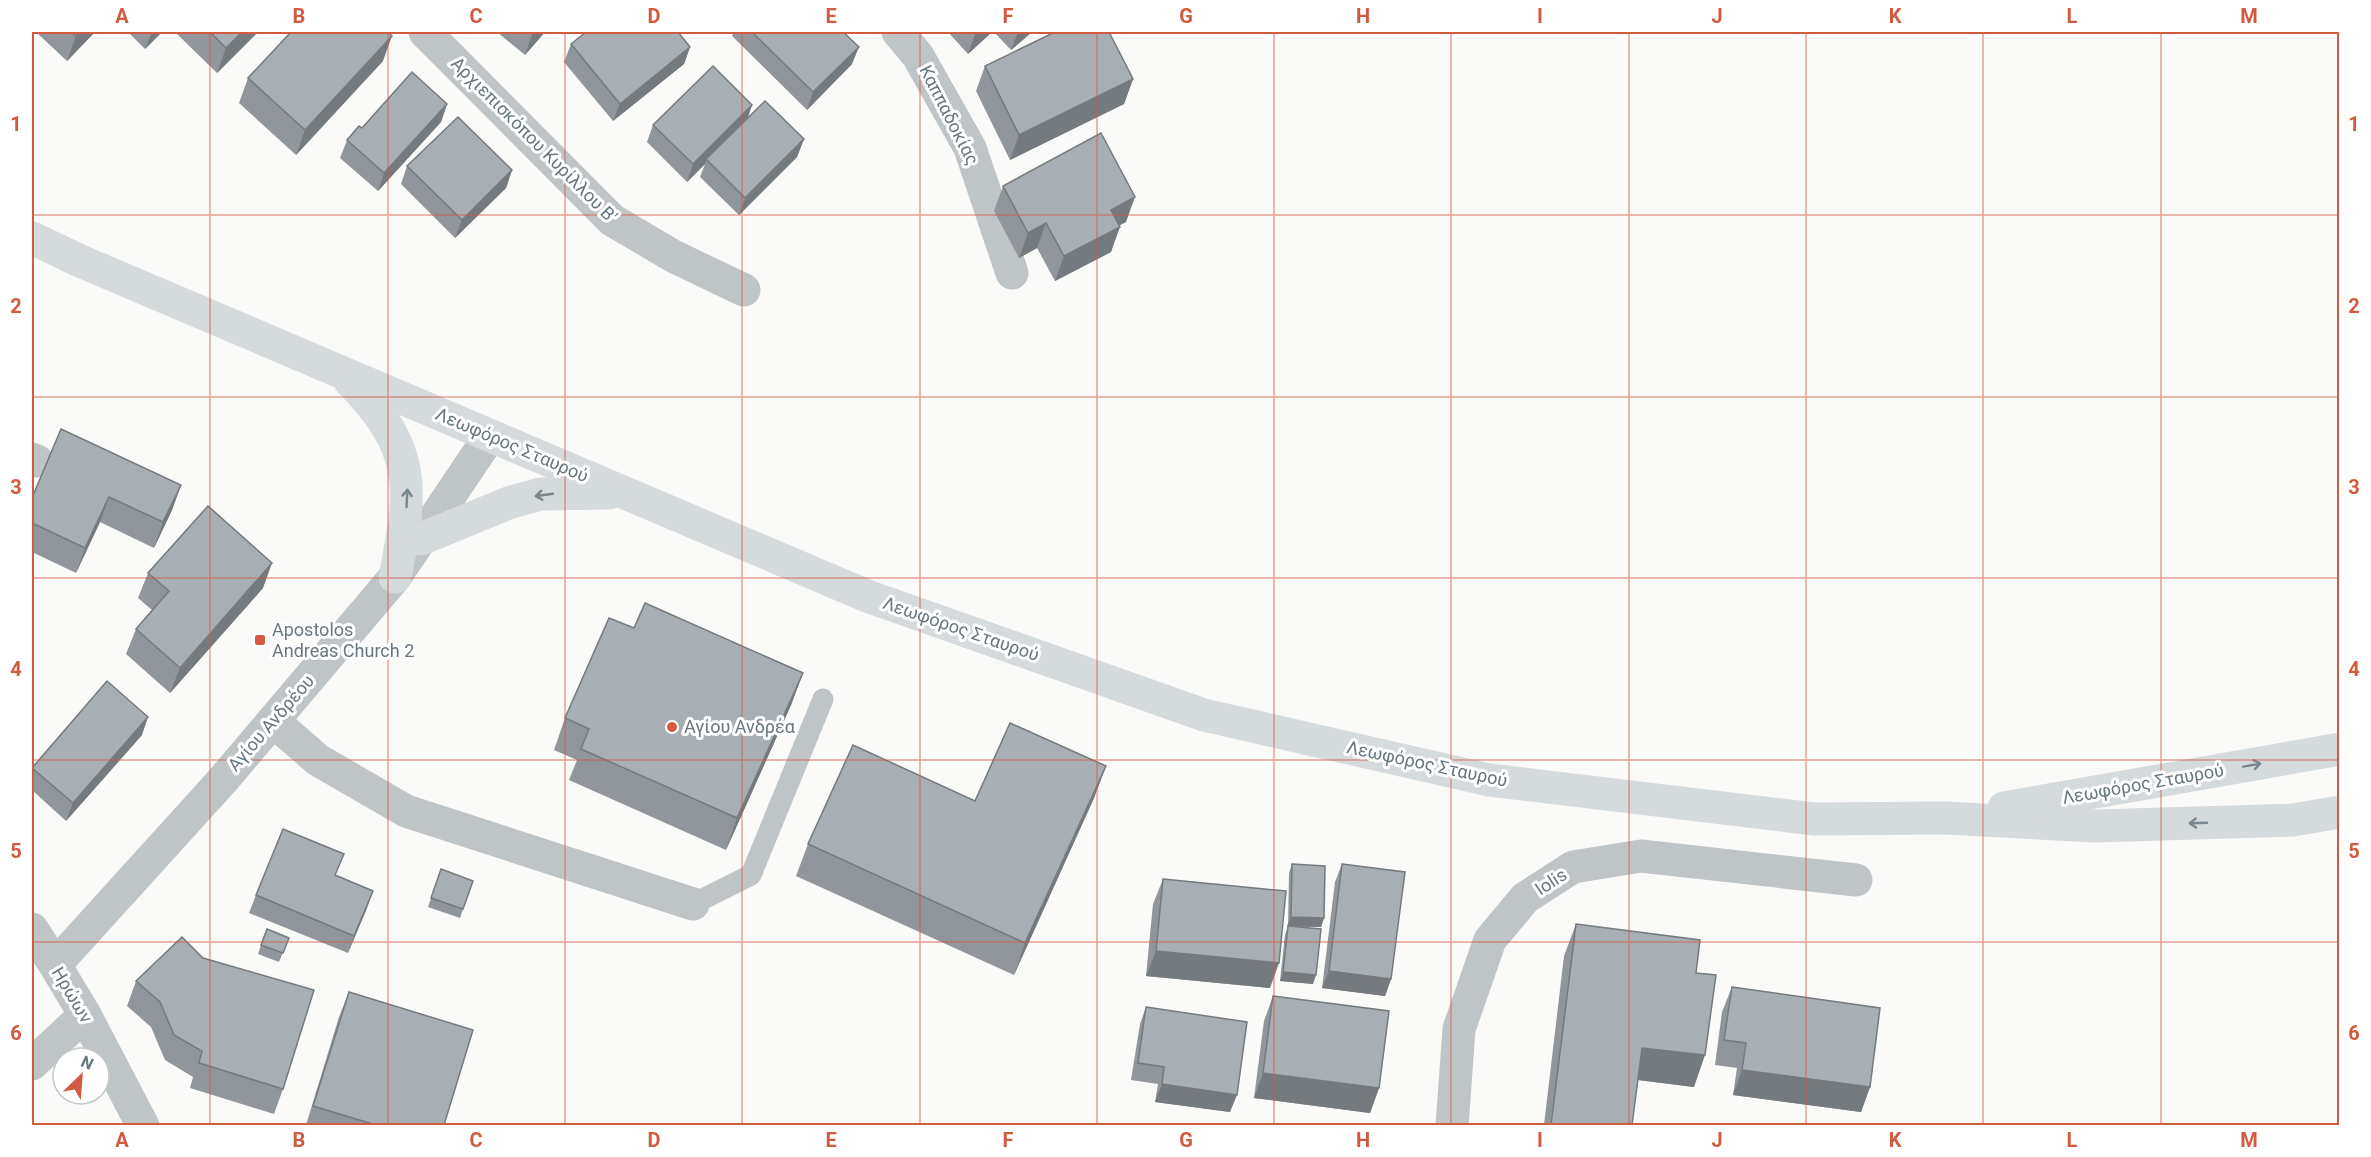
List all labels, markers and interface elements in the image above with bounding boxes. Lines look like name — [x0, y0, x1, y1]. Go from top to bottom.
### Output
text: A — [115, 4, 129, 28]
text: B — [293, 4, 305, 28]
text: C — [469, 4, 483, 28]
text: D — [648, 4, 661, 28]
text: E — [825, 4, 837, 28]
text: F — [1003, 4, 1014, 28]
text: G — [1179, 4, 1193, 28]
text: H — [1356, 4, 1370, 28]
text: I — [1537, 4, 1543, 28]
text: J — [1711, 4, 1723, 28]
text: K — [1889, 4, 1902, 28]
text: L — [2067, 4, 2078, 28]
text: M — [2240, 4, 2258, 28]
street label: Αρχιεπισκόπου Κυρίλλου Β' — [447, 52, 622, 227]
street label: Καππαδοκίας — [915, 61, 984, 168]
text: 1 — [10, 112, 22, 136]
text: 1 — [2348, 112, 2360, 136]
text: 2 — [10, 294, 22, 318]
text: 2 — [2348, 294, 2360, 318]
street label: Λεωφόρος Σταυρού — [433, 403, 592, 486]
text: 3 — [10, 475, 22, 499]
text: 3 — [2348, 475, 2360, 499]
one-way arrow — [402, 489, 413, 508]
one-way arrow — [534, 490, 554, 501]
street label: Λεωφόρος Σταυρού — [880, 592, 1042, 665]
place label: Apostolos Andreas Church 2 — [272, 619, 414, 661]
marker: Apostolos Andreas Church 2 — [253, 633, 267, 647]
text: 4 — [10, 657, 22, 681]
text: 4 — [2348, 657, 2360, 681]
street label: Αγίου Ανδρέου — [223, 670, 318, 775]
place label: Αγίου Ανδρέα — [684, 716, 796, 737]
marker: Αγίου Ανδρέα — [665, 720, 679, 734]
street label: Λεωφόρος Σταυρού — [1345, 736, 1509, 791]
street label: Λεωφόρος Σταυρού — [2060, 759, 2225, 808]
one-way arrow — [2241, 759, 2261, 770]
one-way arrow — [2188, 817, 2208, 828]
text: 5 — [10, 839, 22, 863]
text: 5 — [2348, 839, 2360, 863]
street label: Iolis — [1531, 864, 1570, 899]
street label: Ηρώων — [48, 963, 97, 1027]
text: 6 — [10, 1021, 22, 1045]
text: 6 — [2348, 1021, 2360, 1045]
north arrow — [51, 1046, 111, 1106]
text: N — [78, 1052, 96, 1074]
text: A — [115, 1128, 129, 1152]
text: B — [293, 1128, 305, 1152]
text: C — [469, 1128, 483, 1152]
text: D — [648, 1128, 661, 1152]
text: E — [825, 1128, 837, 1152]
text: F — [1003, 1128, 1014, 1152]
text: G — [1179, 1128, 1193, 1152]
text: H — [1356, 1128, 1370, 1152]
text: I — [1537, 1128, 1543, 1152]
text: J — [1711, 1128, 1723, 1152]
text: K — [1889, 1128, 1902, 1152]
text: L — [2067, 1128, 2078, 1152]
text: M — [2240, 1128, 2258, 1152]

